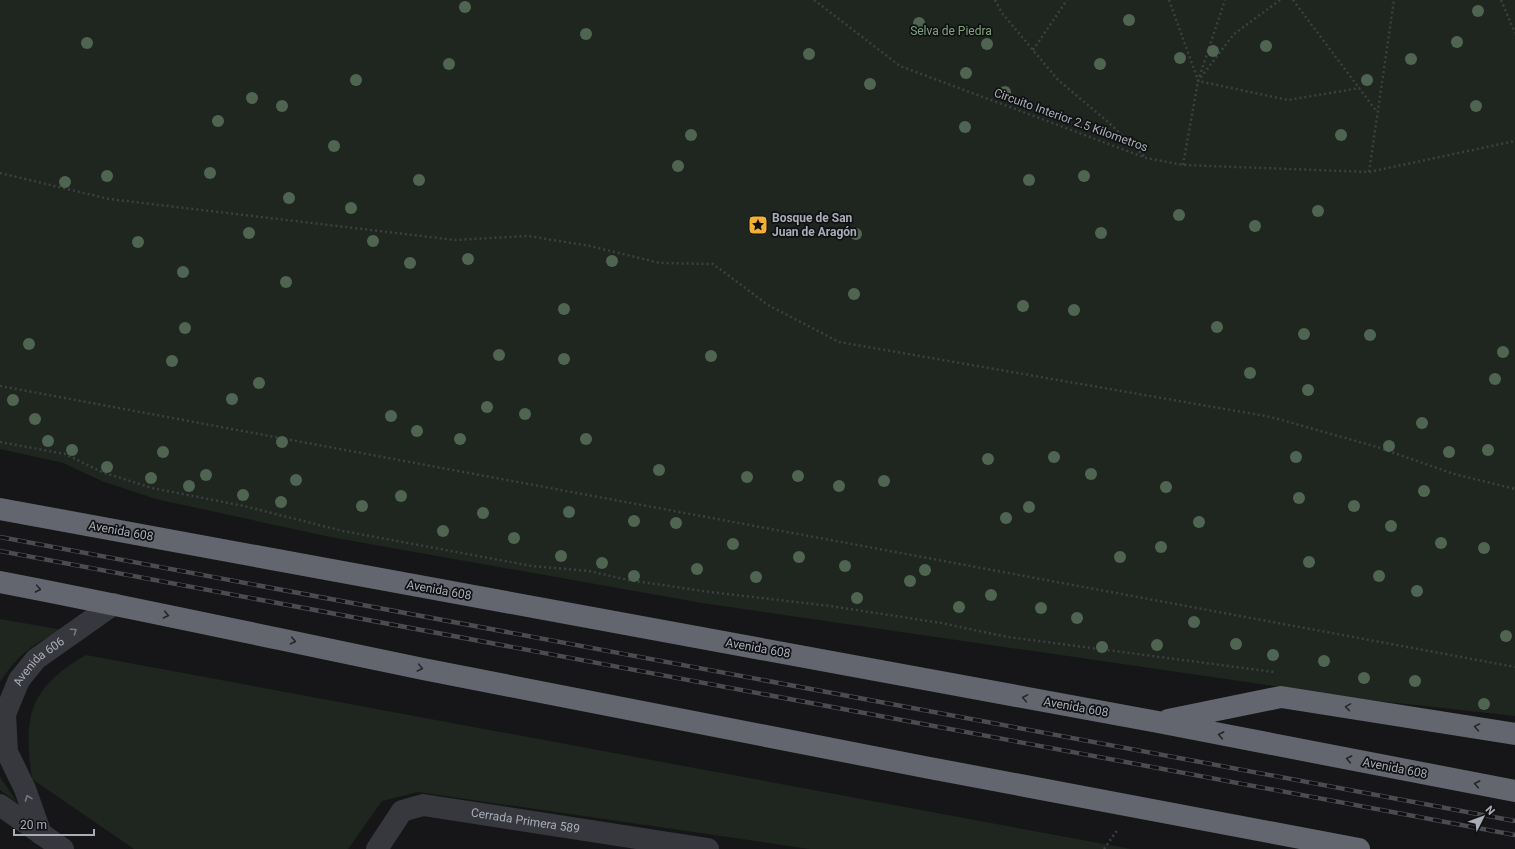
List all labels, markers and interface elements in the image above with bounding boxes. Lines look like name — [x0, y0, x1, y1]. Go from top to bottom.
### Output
park label: Selva de Piedra — [910, 24, 992, 38]
street label: Circuito Interior 2.5 Kilometros — [992, 86, 1150, 154]
place label: Bosque de San Juan de Aragón — [772, 211, 857, 239]
place icon: Bosque de San Juan de Aragón — [747, 214, 769, 236]
street label: Avenida 608 — [87, 518, 155, 544]
street label: Avenida 608 — [405, 577, 473, 603]
one-way arrow — [35, 585, 41, 593]
one-way arrow — [163, 610, 169, 618]
one-way arrow — [70, 629, 77, 636]
street label: Avenida 606 — [10, 634, 67, 688]
street label: Avenida 608 — [724, 635, 792, 661]
one-way arrow — [290, 637, 296, 645]
one-way arrow — [417, 663, 423, 672]
one-way arrow — [1022, 694, 1028, 702]
street label: Avenida 608 — [1042, 694, 1110, 720]
one-way arrow — [1345, 703, 1351, 712]
one-way arrow — [1473, 724, 1480, 732]
one-way arrow — [1218, 731, 1225, 739]
street label: Avenida 608 — [1361, 755, 1429, 781]
one-way arrow — [1346, 756, 1352, 764]
one-way arrow — [1474, 780, 1480, 788]
one-way arrow — [24, 794, 33, 801]
north arrow — [1463, 797, 1503, 837]
text: N — [1483, 803, 1498, 818]
street label: Cerrada Primera 589 — [470, 806, 581, 836]
scale bar — [14, 811, 94, 837]
text: 20 m — [20, 818, 47, 832]

